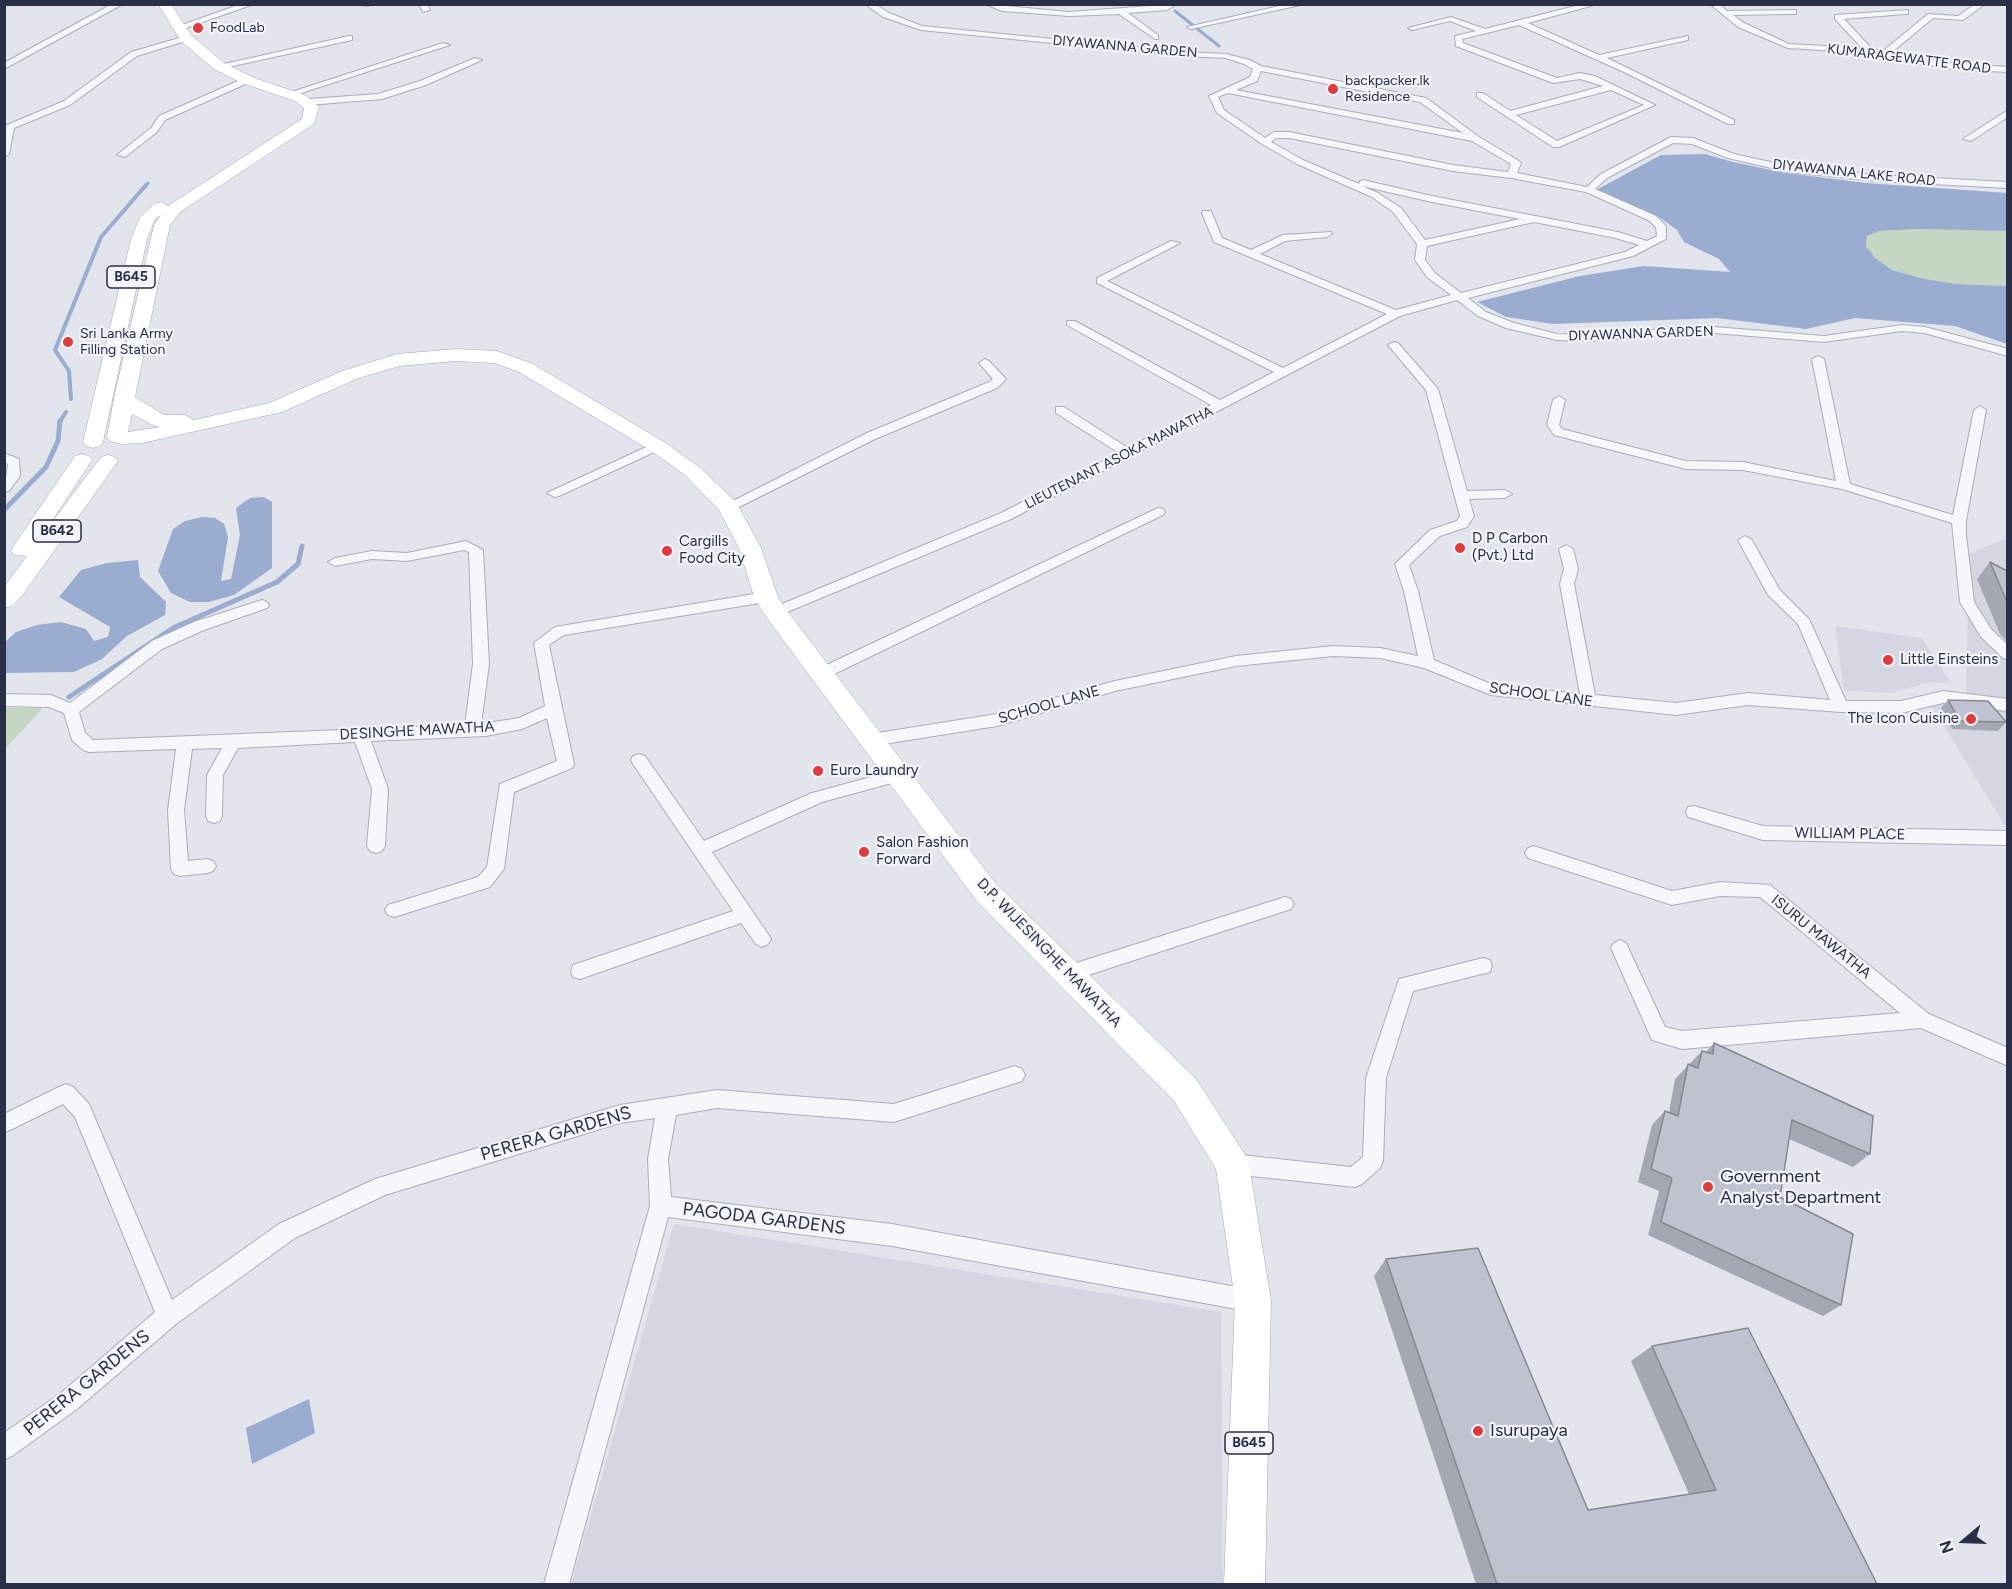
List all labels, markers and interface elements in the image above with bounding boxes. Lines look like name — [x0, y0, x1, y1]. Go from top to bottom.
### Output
place label: FoodLab — [210, 20, 265, 36]
marker: FoodLab — [191, 21, 205, 35]
street label: DIYAWANNA GARDEN — [1052, 32, 1198, 62]
street label: KUMARAGEWATTE ROAD — [1826, 41, 1992, 77]
place label: backpacker.lk Residence — [1345, 73, 1429, 106]
marker: backpacker.lk Residence — [1326, 82, 1340, 96]
street label: DIYAWANNA LAKE ROAD — [1772, 156, 1936, 190]
road number: B645 — [107, 266, 155, 288]
street label: DIYAWANNA GARDEN — [1568, 323, 1714, 345]
place label: Sri Lanka Army Filling Station — [80, 326, 173, 358]
marker: Sri Lanka Army Filling Station — [61, 335, 75, 349]
street label: LIEUTENANT ASOKA MAWATHA — [1022, 403, 1216, 513]
road number: B642 — [33, 520, 81, 542]
place label: D P Carbon (Pvt.) Ltd — [1472, 530, 1548, 565]
place label: Cargills Food City — [679, 533, 745, 568]
marker: D P Carbon (Pvt.) Ltd — [1453, 541, 1467, 555]
marker: Cargills Food City — [660, 544, 674, 558]
place label: Little Einsteins — [1900, 651, 1998, 669]
marker: Little Einsteins — [1881, 653, 1895, 667]
street label: SCHOOL LANE — [1488, 679, 1594, 711]
street label: SCHOOL LANE — [996, 682, 1102, 728]
place label: The Icon Cuisine — [1848, 710, 1959, 728]
marker: The Icon Cuisine — [1964, 712, 1978, 726]
street label: DESINGHE MAWATHA — [339, 718, 495, 744]
place label: Euro Laundry — [830, 762, 919, 780]
marker: Euro Laundry — [811, 764, 825, 778]
street label: WILLIAM PLACE — [1795, 824, 1905, 844]
place label: Salon Fashion Forward — [876, 834, 969, 869]
marker: Salon Fashion Forward — [857, 845, 871, 859]
street label: D.P. WIJESINGHE MAWATHA — [973, 875, 1125, 1031]
street label: ISURU MAWATHA — [1767, 891, 1875, 983]
street label: PERERA GARDENS — [478, 1102, 634, 1166]
place label: Government Analyst Department — [1720, 1166, 1881, 1208]
marker: Government Analyst Department — [1701, 1180, 1715, 1194]
street label: PAGODA GARDENS — [681, 1198, 847, 1240]
street label: PERERA GARDENS — [20, 1326, 154, 1440]
place label: Isurupaya — [1490, 1420, 1568, 1442]
marker: Isurupaya — [1471, 1424, 1485, 1438]
road number: B645 — [1225, 1432, 1273, 1454]
north arrow — [1934, 1511, 1994, 1571]
text: N — [1936, 1538, 1958, 1556]

